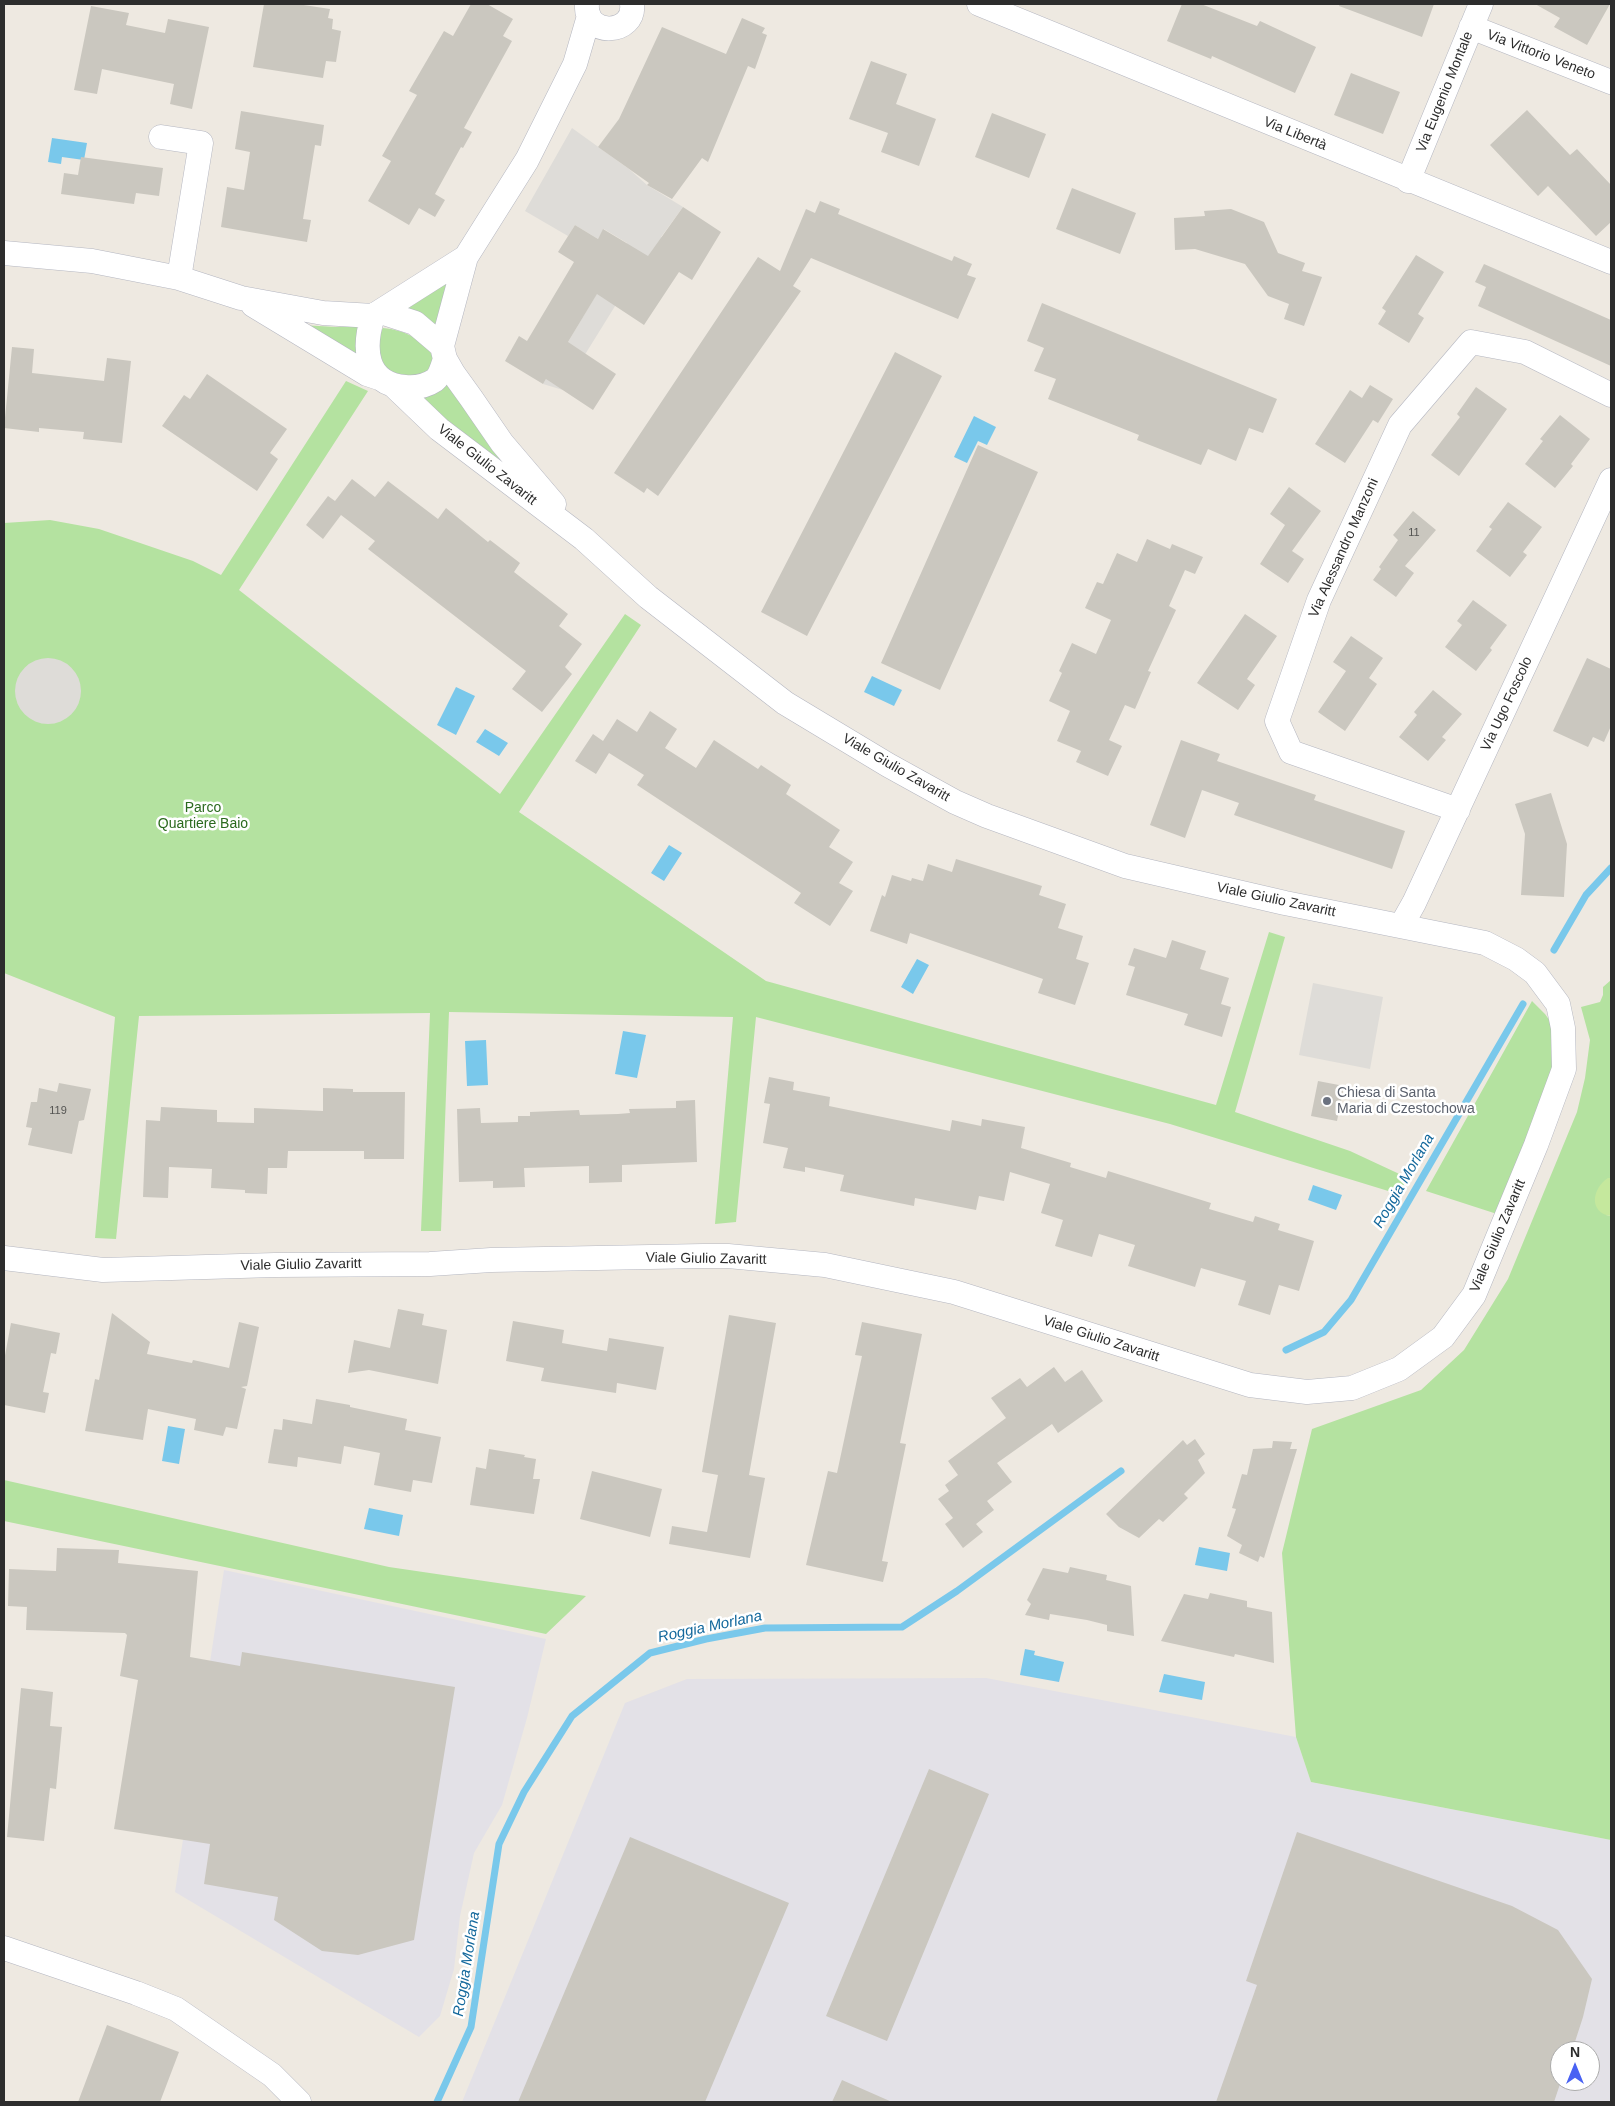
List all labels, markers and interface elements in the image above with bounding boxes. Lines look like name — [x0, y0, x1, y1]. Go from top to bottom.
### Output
street label: Via Vittorio Veneto — [1484, 27, 1598, 83]
street label: Via Eugenio Montale — [1413, 29, 1477, 155]
street label: Via Libertà — [1261, 114, 1329, 154]
street label: Viale Giulio Zavaritt — [434, 421, 540, 509]
street label: Via Alessandro Manzoni — [1306, 476, 1382, 620]
house number: 11 — [1408, 526, 1420, 540]
street label: Via Ugo Foscolo — [1478, 654, 1536, 754]
street label: Viale Giulio Zavaritt — [839, 730, 953, 806]
park label: Parco Quartiere Baio — [158, 800, 248, 832]
street label: Viale Giulio Zavaritt — [1215, 879, 1337, 921]
place label: Chiesa di Santa Maria di Czestochowa — [1337, 1085, 1475, 1118]
marker: Chiesa di Santa Maria di Czestochowa — [1321, 1095, 1333, 1107]
house number: 119 — [49, 1104, 67, 1118]
water label: Roggia Morlana — [1370, 1131, 1438, 1231]
street label: Viale Giulio Zavaritt — [1467, 1177, 1529, 1295]
street label: Viale Giulio Zavaritt — [645, 1250, 767, 1268]
street label: Viale Giulio Zavaritt — [240, 1256, 362, 1274]
street label: Viale Giulio Zavaritt — [1041, 1312, 1161, 1366]
water label: Roggia Morlana — [656, 1607, 764, 1647]
water label: Roggia Morlana — [450, 1910, 484, 2018]
north arrow — [1550, 2041, 1600, 2091]
text: N — [1570, 2044, 1580, 2060]

